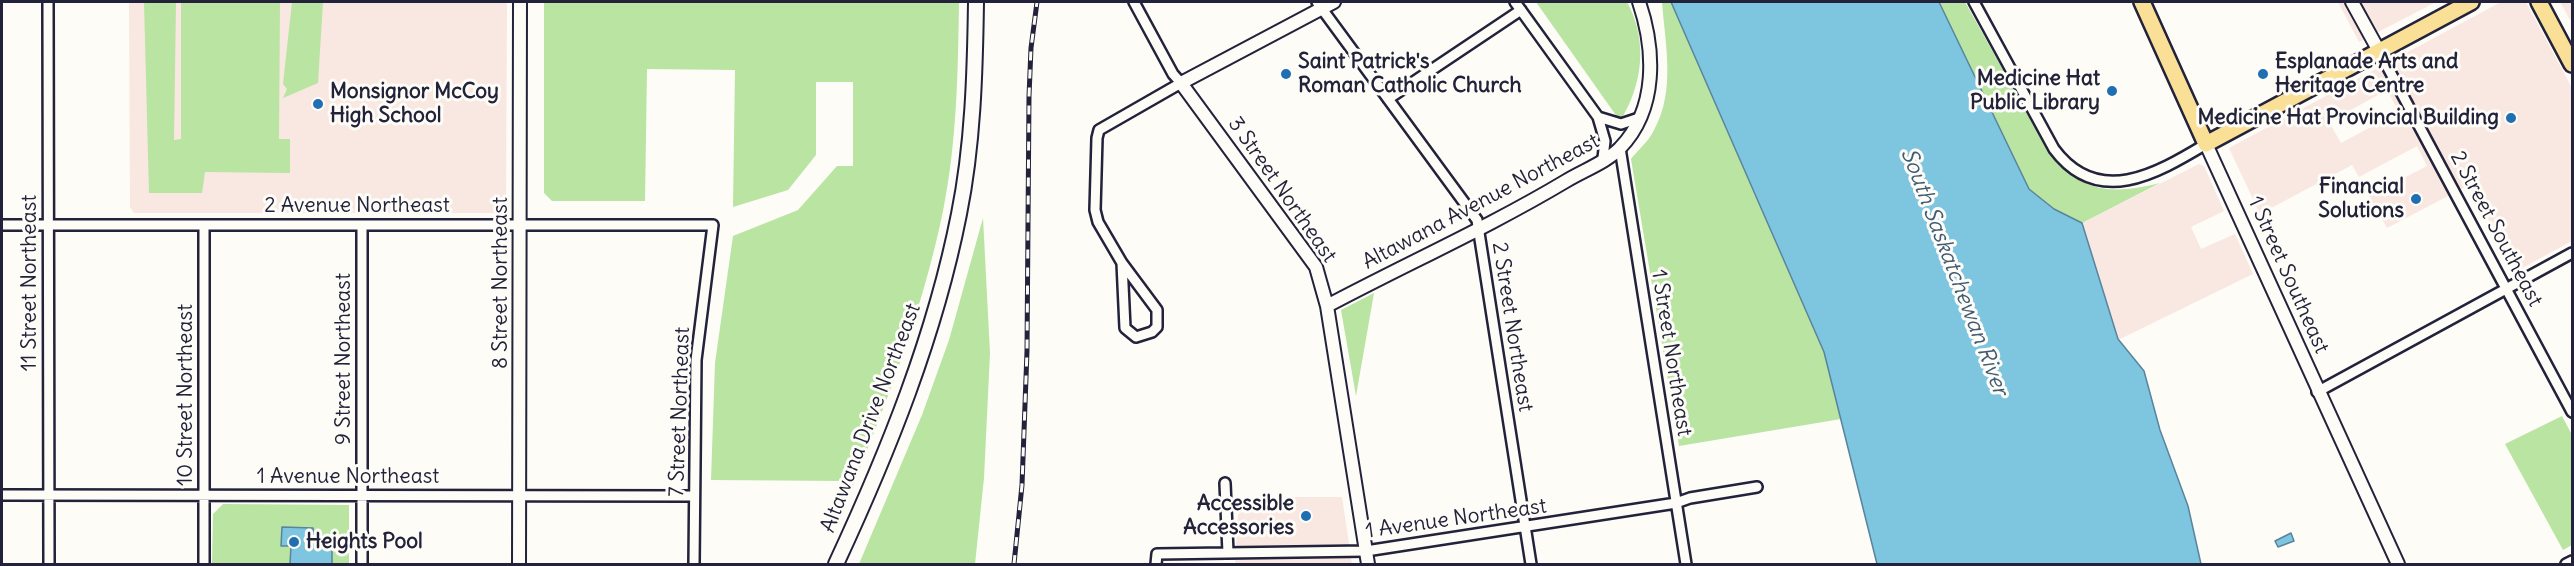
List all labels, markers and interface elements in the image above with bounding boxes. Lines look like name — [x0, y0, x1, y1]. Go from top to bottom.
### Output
place label: Saint Patrick's Roman Catholic Church — [1298, 49, 1522, 99]
place label: Esplanade Arts and Heritage Centre — [2275, 49, 2458, 99]
place label: Medicine Hat Public Library — [1970, 66, 2100, 116]
marker: Saint Patrick's Roman Catholic Church — [1279, 67, 1293, 81]
marker: Esplanade Arts and Heritage Centre — [2256, 67, 2270, 81]
place label: Monsignor McCoy High School — [330, 79, 499, 129]
marker: Medicine Hat Public Library — [2105, 84, 2119, 98]
marker: Monsignor McCoy High School — [311, 97, 325, 111]
place label: Medicine Hat Provincial Building — [2197, 105, 2499, 131]
marker: Medicine Hat Provincial Building — [2504, 111, 2518, 125]
street label: 3 Street Northeast — [1222, 112, 1342, 268]
street label: Altawana Avenue Northeast — [1358, 129, 1604, 275]
water label: South Saskatchewan River — [1895, 145, 2013, 399]
street label: 2 Street Southeast — [2444, 147, 2548, 311]
place label: Financial Solutions — [2318, 174, 2404, 224]
marker: Financial Solutions — [2409, 192, 2423, 206]
street label: 2 Avenue Northeast — [264, 193, 450, 219]
street label: 1 Street Southeast — [2242, 193, 2334, 357]
street label: 11 Street Northeast — [17, 195, 43, 371]
street label: 8 Street Northeast — [488, 197, 514, 369]
street label: 2 Street Northeast — [1486, 240, 1538, 414]
street label: 1 Street Northeast — [1645, 268, 1697, 438]
street label: 9 Street Northeast — [331, 273, 357, 445]
street label: Altawana Drive Northeast — [816, 300, 926, 536]
street label: 10 Street Northeast — [173, 304, 199, 486]
street label: 7 Street Northeast — [664, 327, 696, 497]
street label: 1 Avenue Northeast — [257, 464, 439, 490]
place label: Accessible Accessories — [1183, 491, 1294, 541]
street label: 1 Avenue Northeast — [1364, 494, 1548, 544]
marker: Accessible Accessories — [1299, 509, 1313, 523]
place label: Heights Pool — [306, 529, 423, 555]
marker: Heights Pool — [287, 535, 301, 549]

